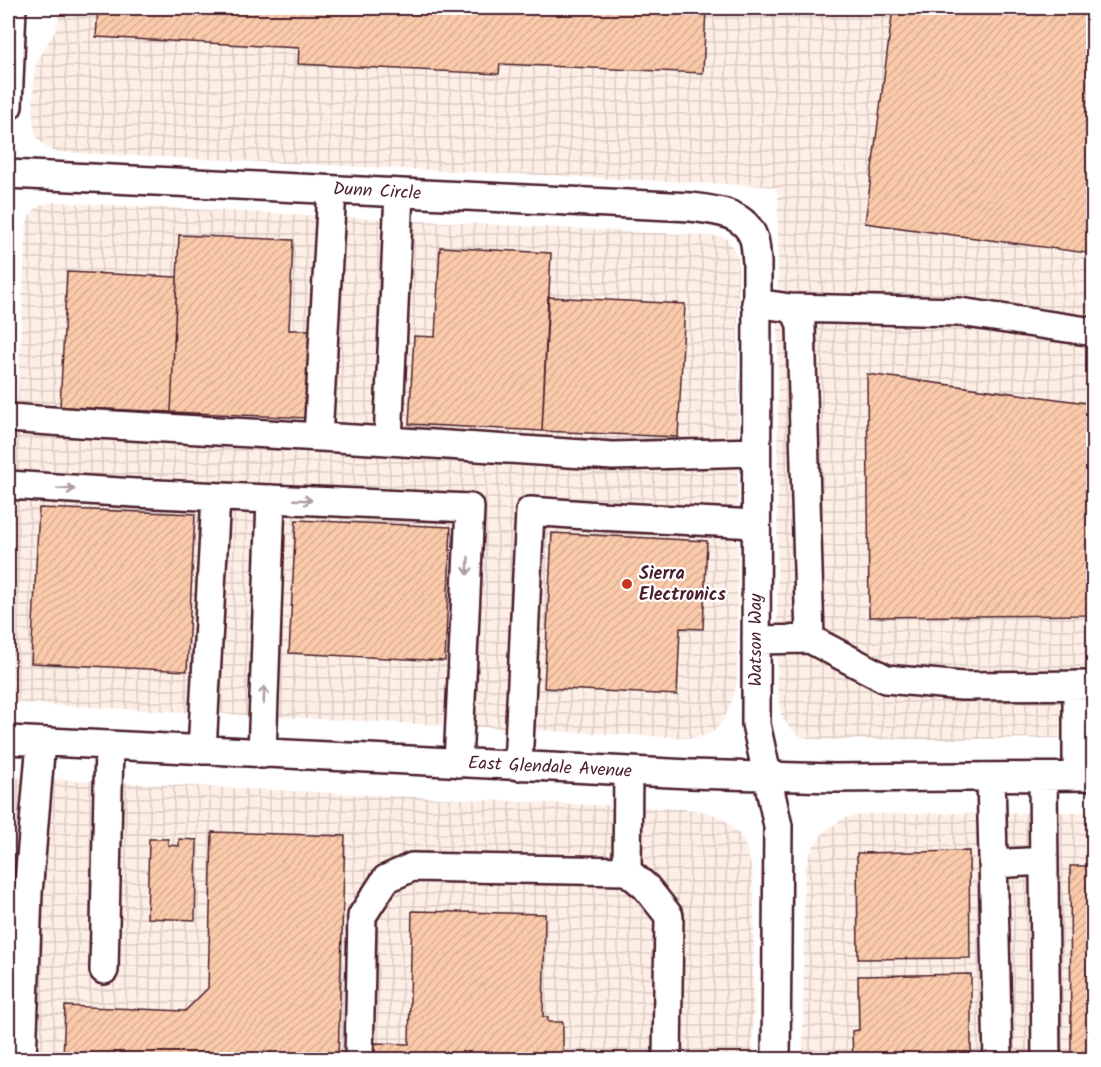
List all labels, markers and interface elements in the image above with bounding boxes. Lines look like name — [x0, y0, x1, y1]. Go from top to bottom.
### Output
street label: Dunn Circle — [332, 175, 422, 209]
one-way arrow — [55, 484, 75, 495]
one-way arrow — [292, 494, 312, 505]
one-way arrow — [462, 556, 473, 576]
place label: Sierra Electronics — [639, 560, 727, 610]
marker: Sierra Electronics — [620, 577, 634, 591]
street label: Watson Way — [742, 593, 771, 687]
one-way arrow — [258, 686, 269, 706]
street label: East Glendale Avenue — [467, 749, 633, 787]

